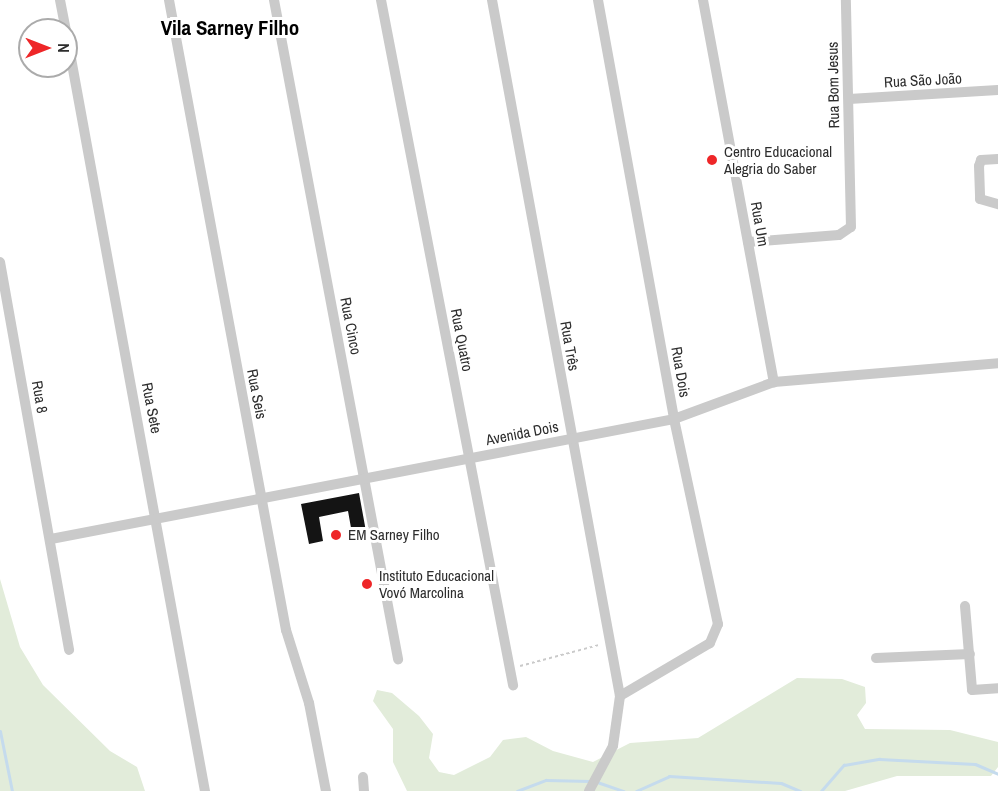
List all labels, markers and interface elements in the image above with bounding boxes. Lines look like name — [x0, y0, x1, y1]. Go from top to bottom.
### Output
district label: Vila Sarney Filho — [161, 15, 299, 41]
north arrow — [18, 18, 78, 78]
street label: Rua Bom Jesus — [823, 41, 843, 129]
text: N — [53, 43, 75, 53]
street label: Rua São João — [884, 69, 962, 91]
place label: Centro Educacional Alegria do Saber — [724, 142, 832, 177]
marker: Centro Educacional Alegria do Saber — [705, 153, 719, 167]
street label: Rua Um — [747, 200, 773, 248]
street label: Rua Cinco — [337, 296, 365, 356]
street label: Rua Quatro — [447, 307, 477, 373]
street label: Rua Três — [557, 320, 583, 372]
street label: Rua Dois — [668, 345, 694, 399]
street label: Rua Seis — [243, 367, 271, 421]
street label: Rua 8 — [28, 379, 52, 415]
street label: Rua Sete — [138, 381, 166, 435]
street label: Avenida Dois — [484, 417, 560, 449]
place label: EM Sarney Filho — [348, 526, 440, 544]
marker: EM Sarney Filho — [329, 528, 343, 542]
place label: Instituto Educacional Vovó Marcolina — [379, 566, 494, 601]
marker: Instituto Educacional Vovó Marcolina — [360, 577, 374, 591]

